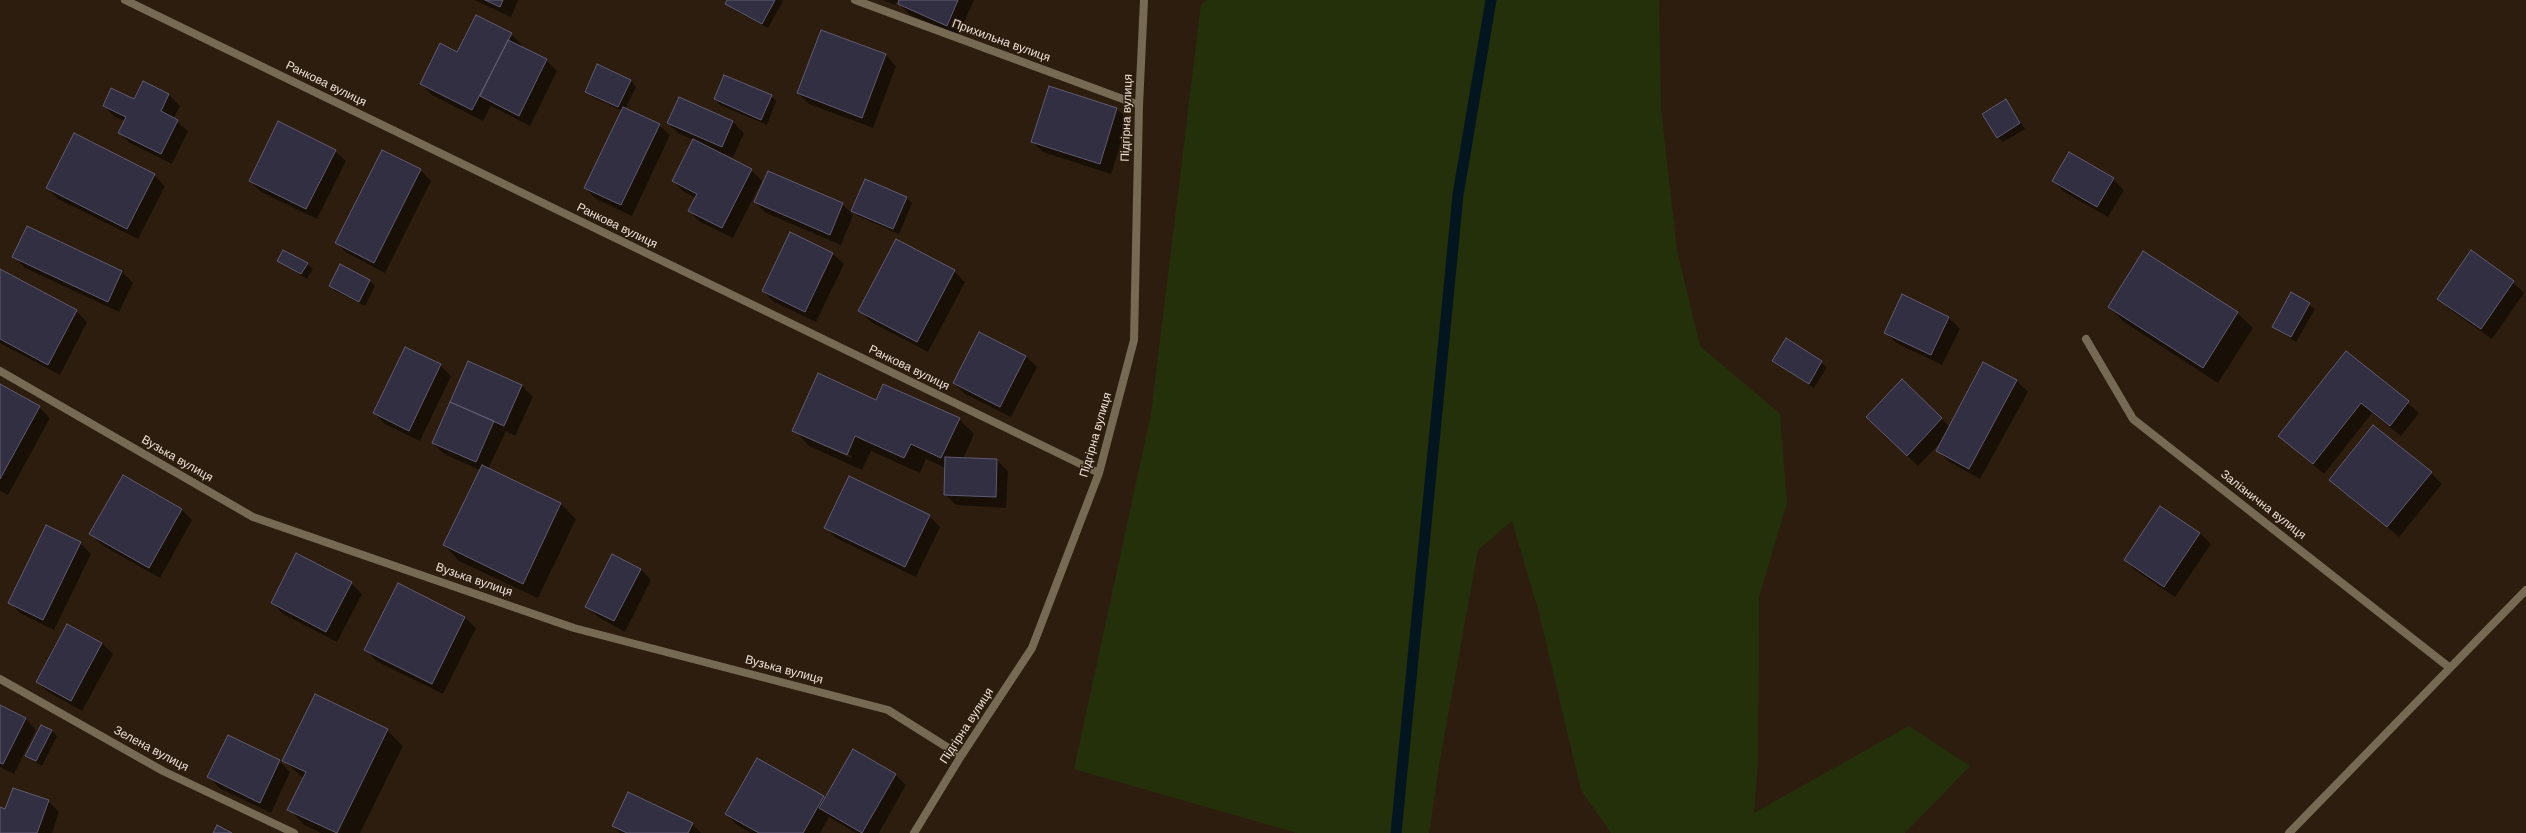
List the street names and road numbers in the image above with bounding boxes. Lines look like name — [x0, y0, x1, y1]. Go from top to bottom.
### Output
street label: Прихильна вулиця — [950, 17, 1052, 65]
street label: Ранкова вулиця — [283, 58, 369, 110]
street label: Підгірна вулиця — [1118, 74, 1136, 162]
street label: Ранкова вулиця — [574, 200, 660, 252]
street label: Ранкова вулиця — [866, 342, 952, 394]
street label: Підгірна вулиця — [1077, 391, 1115, 479]
street label: Вузька вулиця — [139, 433, 215, 485]
street label: Залізнична вулиця — [2217, 467, 2309, 543]
street label: Вузька вулиця — [434, 560, 514, 600]
street label: Вузька вулиця — [743, 653, 825, 687]
street label: Підгірна вулиця — [937, 685, 997, 767]
street label: Зелена вулиця — [111, 723, 191, 775]

